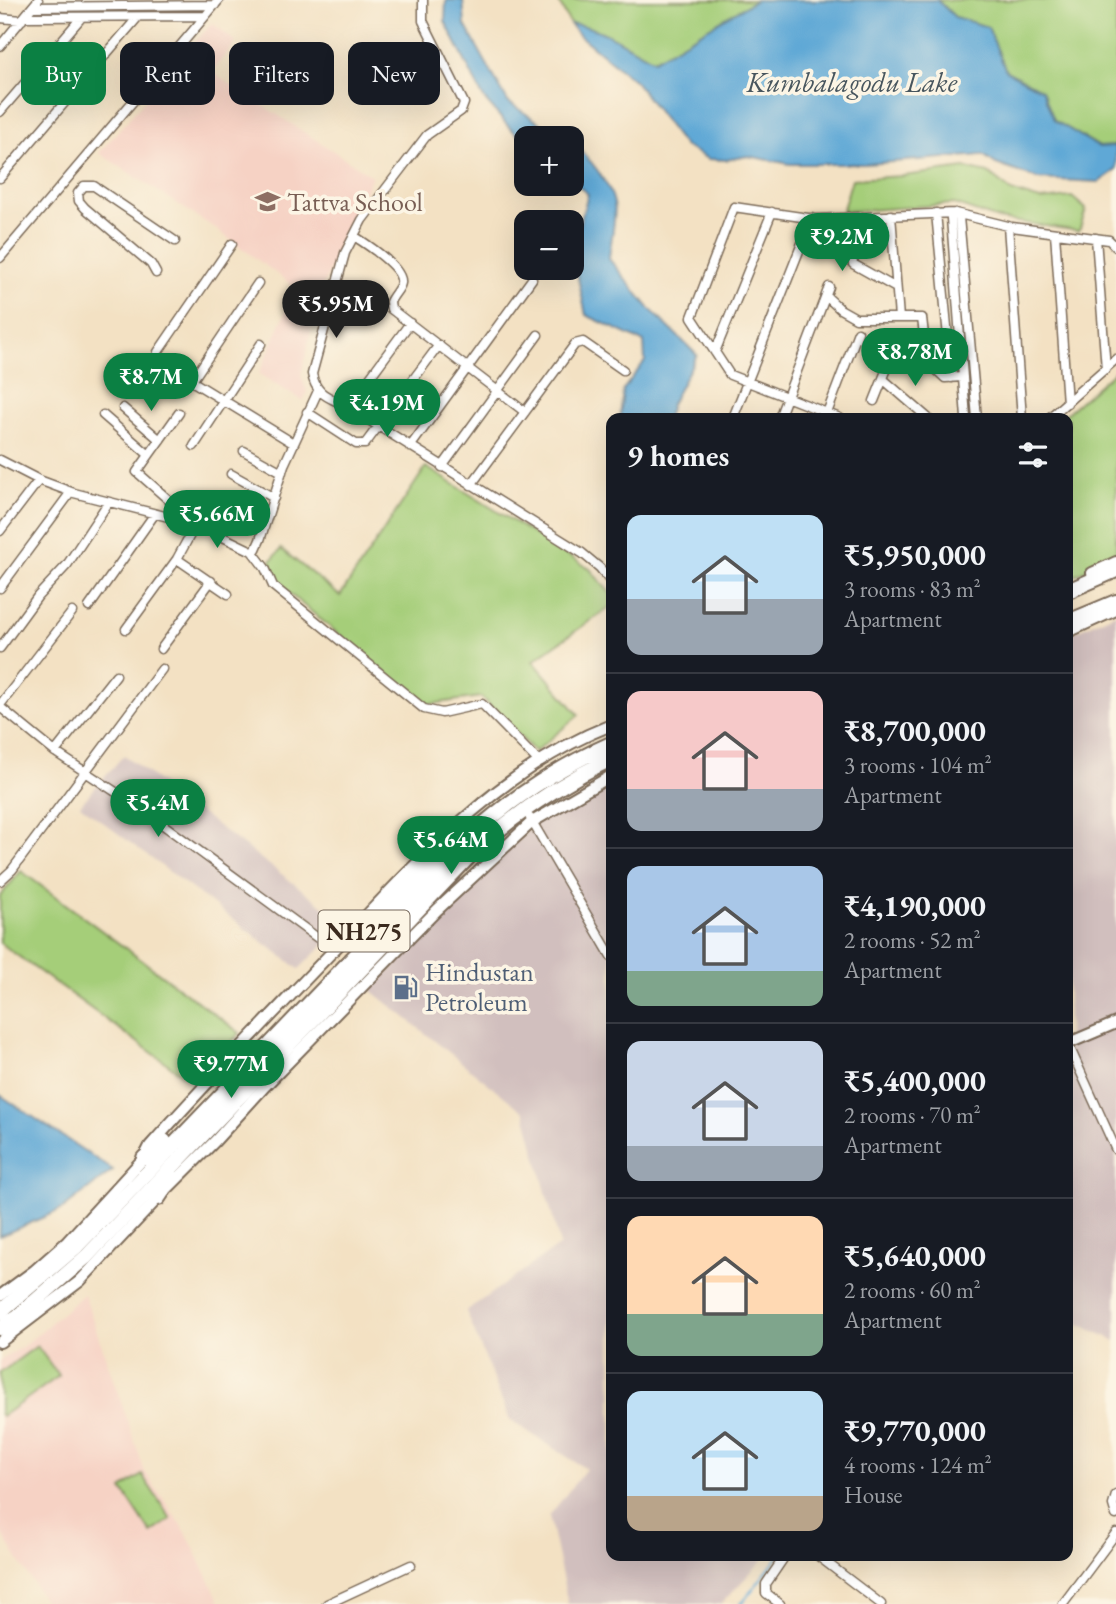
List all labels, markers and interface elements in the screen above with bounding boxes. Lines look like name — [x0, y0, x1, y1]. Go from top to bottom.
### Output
chip: Buy — [21, 42, 106, 105]
chip: Rent — [120, 42, 215, 105]
chip: Filters — [229, 42, 334, 105]
chip: New — [348, 42, 440, 105]
water label: Kumbalagodu Lake — [746, 64, 958, 100]
map controls — [514, 126, 584, 280]
button: + — [514, 126, 584, 196]
place label: Tattva School — [287, 185, 423, 219]
school or university icon: Tattva School — [253, 188, 281, 216]
button: − — [514, 210, 584, 280]
pin: ₹9.2M — [793, 214, 891, 273]
text: ₹9.2M — [810, 221, 874, 251]
pin: ₹5.95M — [279, 280, 393, 340]
text: ₹5.95M — [298, 288, 374, 318]
pin: ₹8.78M — [858, 328, 972, 388]
text: ₹8.78M — [877, 336, 953, 366]
pin: ₹8.7M — [102, 354, 200, 413]
text: ₹8.7M — [119, 361, 183, 391]
pin: ₹4.19M — [330, 380, 444, 439]
text: ₹4.19M — [349, 387, 425, 417]
text: 9 homes — [627, 436, 729, 475]
icon: filters — [1014, 436, 1052, 474]
pin: ₹5.66M — [160, 490, 274, 550]
text: ₹5.66M — [179, 498, 255, 528]
text: ₹5,950,000 — [844, 535, 986, 574]
icon: home — [683, 543, 767, 627]
text: 3 rooms · 83 m² — [844, 574, 981, 604]
text: Apartment — [844, 604, 942, 634]
text: ₹8,700,000 — [844, 711, 986, 750]
icon: home — [683, 719, 767, 803]
text: 3 rooms · 104 m² — [844, 750, 992, 780]
pin: ₹5.4M — [109, 780, 207, 839]
text: Apartment — [844, 780, 942, 810]
text: ₹5.4M — [126, 787, 190, 817]
pin: ₹5.64M — [394, 816, 508, 876]
text: ₹5.64M — [413, 824, 489, 854]
text: ₹4,190,000 — [844, 886, 986, 925]
icon: home — [683, 894, 767, 978]
road number: NH275 — [318, 911, 410, 951]
text: 2 rooms · 52 m² — [844, 925, 981, 955]
place label: Hindustan Petroleum — [425, 955, 534, 1019]
text: Apartment — [844, 955, 942, 985]
fuel station icon: Hindustan Petroleum — [391, 973, 419, 1001]
pin: ₹9.77M — [174, 1040, 288, 1100]
text: ₹9.77M — [193, 1048, 269, 1078]
text: ₹5,400,000 — [844, 1061, 986, 1100]
icon: home — [683, 1069, 767, 1153]
text: 2 rooms · 70 m² — [844, 1100, 981, 1130]
text: Apartment — [844, 1130, 942, 1160]
text: ₹5,640,000 — [844, 1236, 986, 1275]
icon: home — [683, 1244, 767, 1328]
text: 2 rooms · 60 m² — [844, 1275, 981, 1305]
text: Apartment — [844, 1305, 942, 1335]
text: ₹9,770,000 — [844, 1411, 986, 1450]
icon: home — [683, 1419, 767, 1503]
text: 4 rooms · 124 m² — [844, 1450, 992, 1480]
text: House — [844, 1480, 903, 1510]

